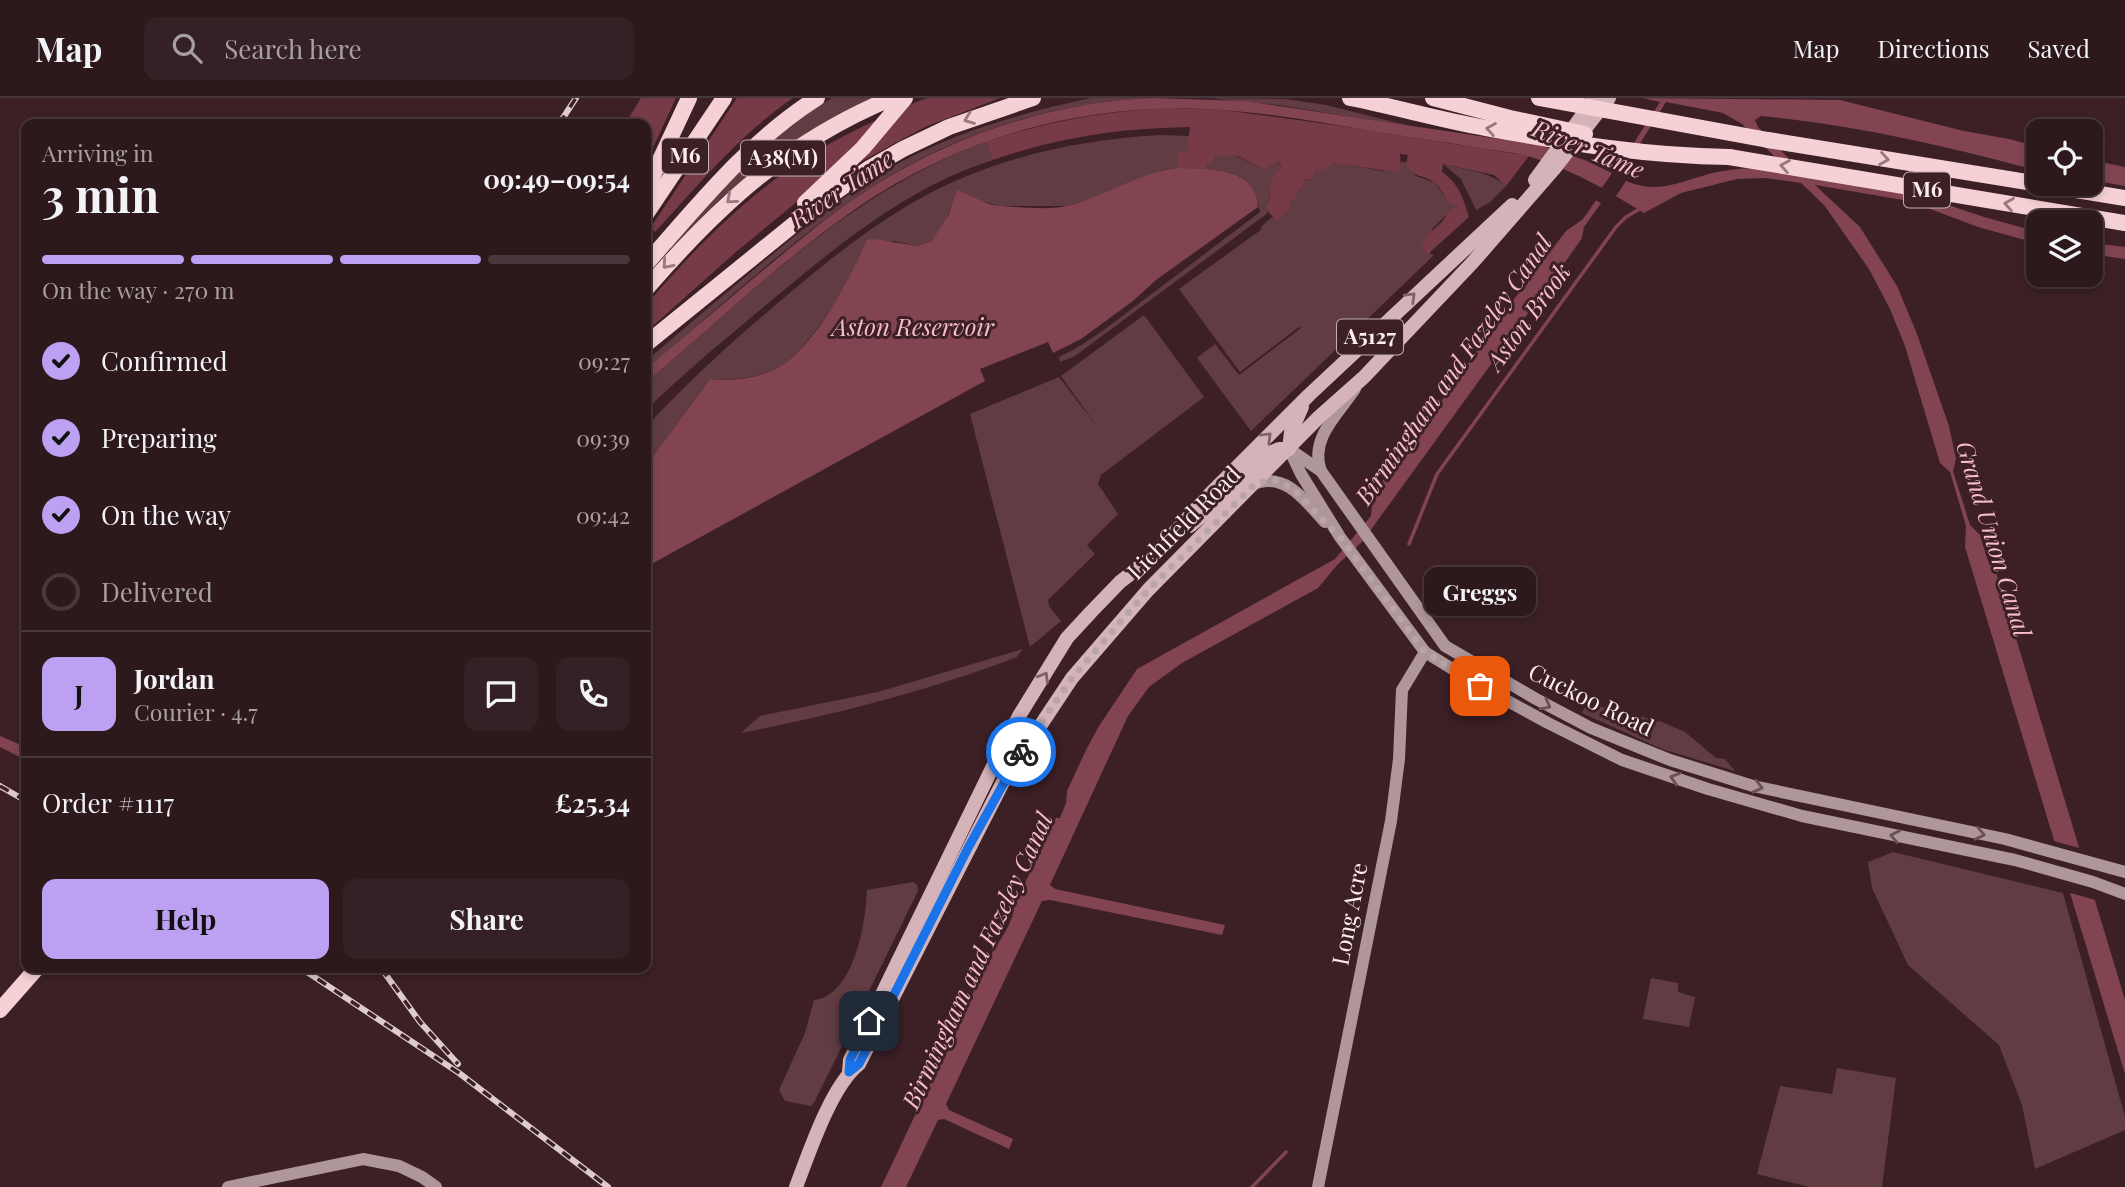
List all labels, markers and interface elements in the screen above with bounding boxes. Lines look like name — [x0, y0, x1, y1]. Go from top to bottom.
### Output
search box — [144, 17, 634, 80]
text: Map — [35, 26, 102, 70]
icon: search — [168, 29, 206, 67]
text: Search here — [224, 31, 362, 66]
text: Map — [1793, 32, 1839, 64]
text: Directions — [1877, 32, 1990, 64]
text: Saved — [2028, 32, 2090, 64]
one-way arrow — [963, 111, 975, 125]
water label: River Tame — [1527, 111, 1649, 185]
map controls — [2026, 119, 2103, 287]
button: locate — [2026, 119, 2103, 196]
one-way arrow — [1486, 122, 1497, 137]
text: Arriving in — [42, 137, 154, 168]
road number: M6 — [662, 139, 708, 174]
road number: A38(M) — [741, 140, 825, 176]
water label: River Tame — [782, 142, 899, 235]
one-way arrow — [1878, 151, 1889, 166]
one-way arrow — [1779, 159, 1791, 174]
text: 09:49–09:54 — [483, 161, 630, 196]
text: 3 min — [42, 163, 159, 225]
road number: M6 — [1904, 172, 1950, 208]
one-way arrow — [727, 190, 740, 203]
one-way arrow — [2003, 197, 2015, 212]
button: layers — [2026, 210, 2103, 287]
water label: Birmingham and Fazeley Canal — [1346, 226, 1559, 511]
one-way arrow — [663, 256, 675, 269]
water label: Aston Brook — [1476, 256, 1577, 378]
text: On the way · 270 m — [42, 274, 234, 305]
one-way arrow — [1403, 293, 1416, 306]
water label: Aston Reservoir — [829, 310, 995, 342]
road number: A5127 — [1337, 320, 1403, 354]
icon: check — [42, 342, 80, 380]
text: Confirmed — [101, 343, 228, 378]
text: 09:27 — [578, 345, 630, 376]
icon: check — [42, 419, 80, 457]
text: Preparing — [101, 420, 217, 455]
text: 09:39 — [576, 422, 630, 453]
one-way arrow — [1258, 432, 1271, 445]
water label: Grand Union Canal — [1950, 437, 2040, 642]
street label: Lichfield Road — [1119, 458, 1246, 585]
icon: check — [42, 496, 80, 534]
text: On the way — [101, 497, 231, 532]
text: 09:42 — [576, 499, 630, 530]
callout: Greggs — [1424, 567, 1536, 616]
text: Delivered — [101, 574, 213, 609]
text: Greggs — [1443, 576, 1517, 607]
street label: Cuckoo Road — [1524, 655, 1659, 742]
pin — [1450, 656, 1510, 716]
button: chat — [464, 657, 538, 731]
button: phone — [556, 657, 630, 731]
text: Jordan — [134, 661, 214, 696]
icon: bag — [1461, 667, 1499, 705]
one-way arrow — [1035, 672, 1048, 685]
text: J — [74, 677, 84, 712]
text: Courier · 4.7 — [134, 696, 258, 727]
one-way arrow — [1539, 696, 1551, 710]
courier — [986, 717, 1056, 787]
icon: bike — [1002, 733, 1040, 771]
one-way arrow — [1670, 772, 1682, 787]
one-way arrow — [1752, 779, 1764, 793]
text: Order #1117 — [42, 785, 174, 820]
text: £25.34 — [555, 785, 630, 820]
water label: Birmingham and Fazeley Canal — [893, 806, 1059, 1114]
one-way arrow — [1974, 826, 1986, 841]
one-way arrow — [1890, 829, 1902, 844]
street label: Long Acre — [1323, 860, 1374, 968]
button: Help — [42, 879, 329, 959]
button: Share — [343, 879, 630, 959]
pin — [839, 991, 899, 1051]
icon: home — [850, 1002, 888, 1040]

